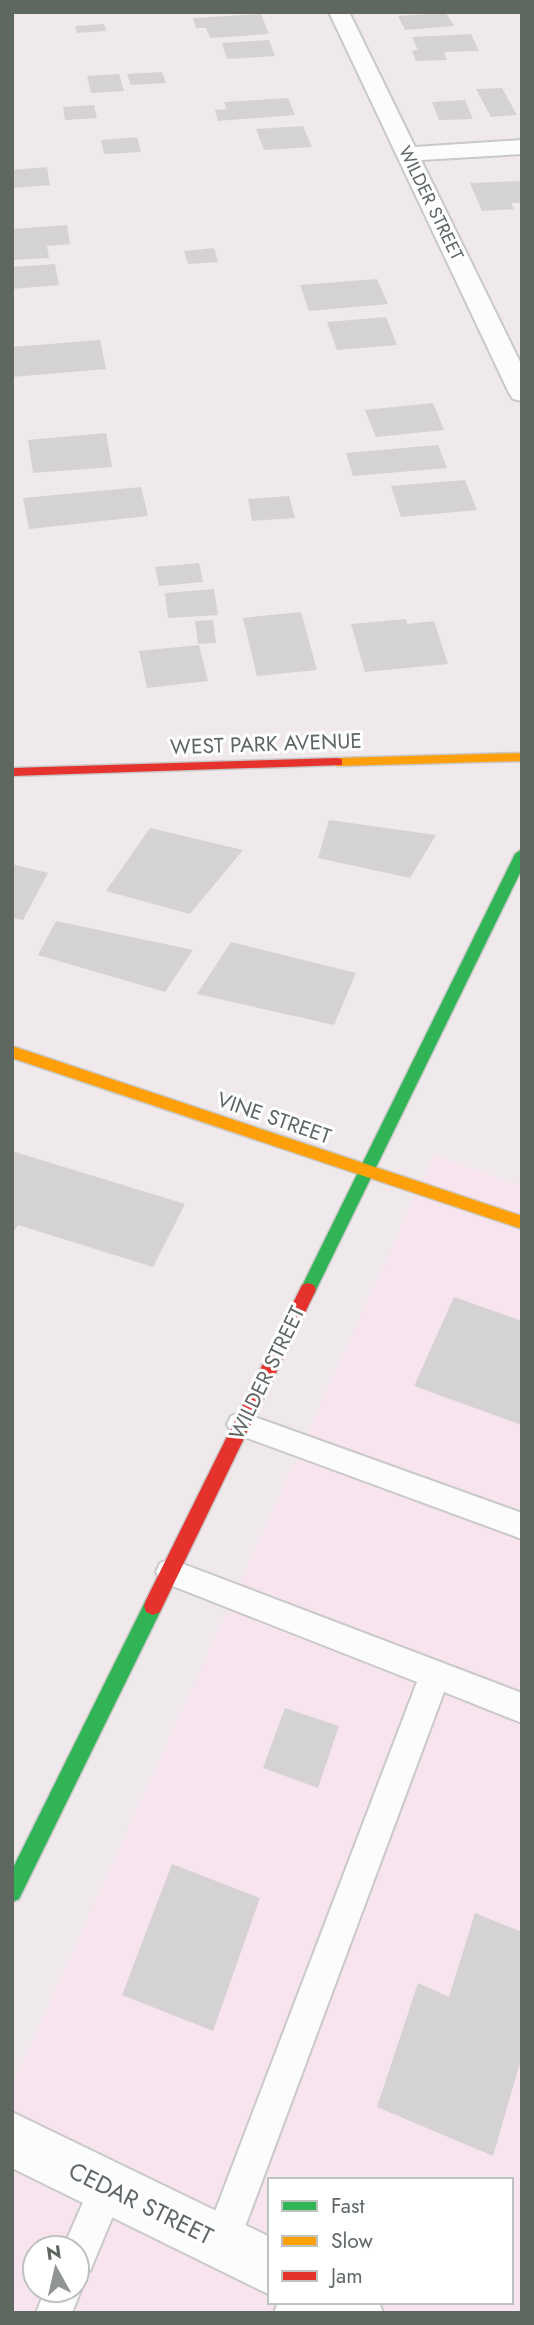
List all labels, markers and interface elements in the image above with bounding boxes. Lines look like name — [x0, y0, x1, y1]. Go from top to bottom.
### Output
street label: WILDER STREET — [392, 141, 470, 265]
street label: WEST PARK AVENUE — [170, 726, 362, 762]
street label: VINE STREET — [213, 1084, 335, 1152]
street label: WILDER STREET — [222, 1301, 312, 1445]
street label: CEDAR STREET — [63, 2153, 219, 2253]
legend — [268, 2178, 513, 2304]
text: Fast — [331, 2191, 364, 2221]
text: Slow — [331, 2226, 373, 2256]
north arrow — [21, 2234, 91, 2304]
text: N — [44, 2238, 63, 2267]
text: Jam — [328, 2261, 363, 2291]

